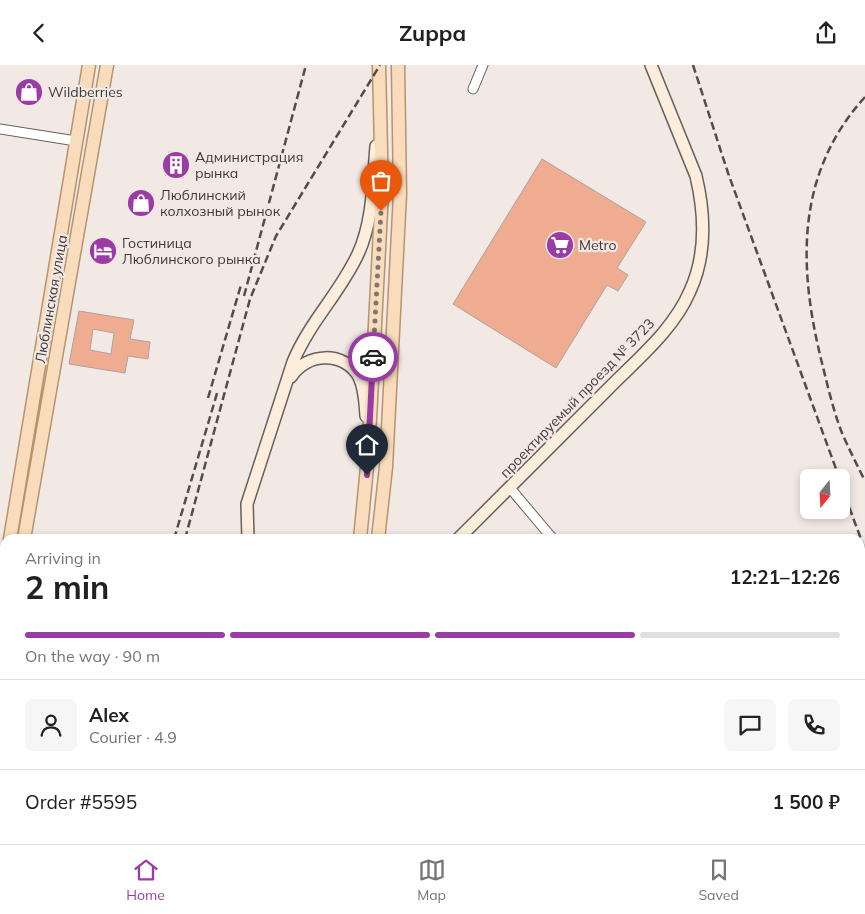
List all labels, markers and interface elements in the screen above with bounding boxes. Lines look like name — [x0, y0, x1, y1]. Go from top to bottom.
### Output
icon: back — [25, 19, 53, 47]
text: Zuppa — [399, 19, 466, 47]
icon: share — [812, 19, 840, 47]
shop icon: Wildberries — [14, 77, 44, 107]
place label: Wildberries — [48, 83, 123, 101]
place label: Администрация рынка — [195, 148, 303, 182]
building icon: Администрация рынка — [161, 150, 191, 180]
pin — [360, 160, 402, 211]
icon: bag — [367, 167, 395, 195]
place label: Люблинский колхозный рынок — [160, 186, 281, 220]
shop icon: Люблинский колхозный рынок — [126, 188, 156, 218]
supermarket icon: Metro — [545, 230, 575, 260]
street label: Люблинская улица — [31, 233, 71, 365]
place label: Гостиница Люблинского рынка — [122, 234, 261, 268]
hotel icon: Гостиница Люблинского рынка — [88, 236, 118, 266]
place label: Metro — [579, 236, 617, 254]
street label: проектируемый проезд № 3723 — [496, 314, 658, 482]
courier — [348, 332, 398, 382]
icon: car — [359, 343, 387, 371]
pin — [346, 424, 388, 475]
icon: home — [353, 431, 381, 459]
north arrow — [800, 469, 850, 519]
map controls — [800, 469, 850, 519]
text: Arriving in — [25, 548, 101, 568]
text: 12:21–12:26 — [730, 565, 840, 589]
text: 2 min — [25, 567, 109, 607]
text: On the way · 90 m — [25, 646, 160, 666]
button: person — [25, 699, 77, 751]
button: chat — [724, 699, 776, 751]
button: phone — [788, 699, 840, 751]
text: Alex — [89, 703, 129, 727]
text: Courier · 4.9 — [89, 727, 177, 747]
text: Order #5595 — [25, 790, 137, 814]
text: 1 500 ₽ — [773, 790, 840, 814]
tab: Home — [126, 856, 165, 904]
tab: Map — [417, 856, 446, 904]
tab: Saved — [698, 856, 739, 904]

